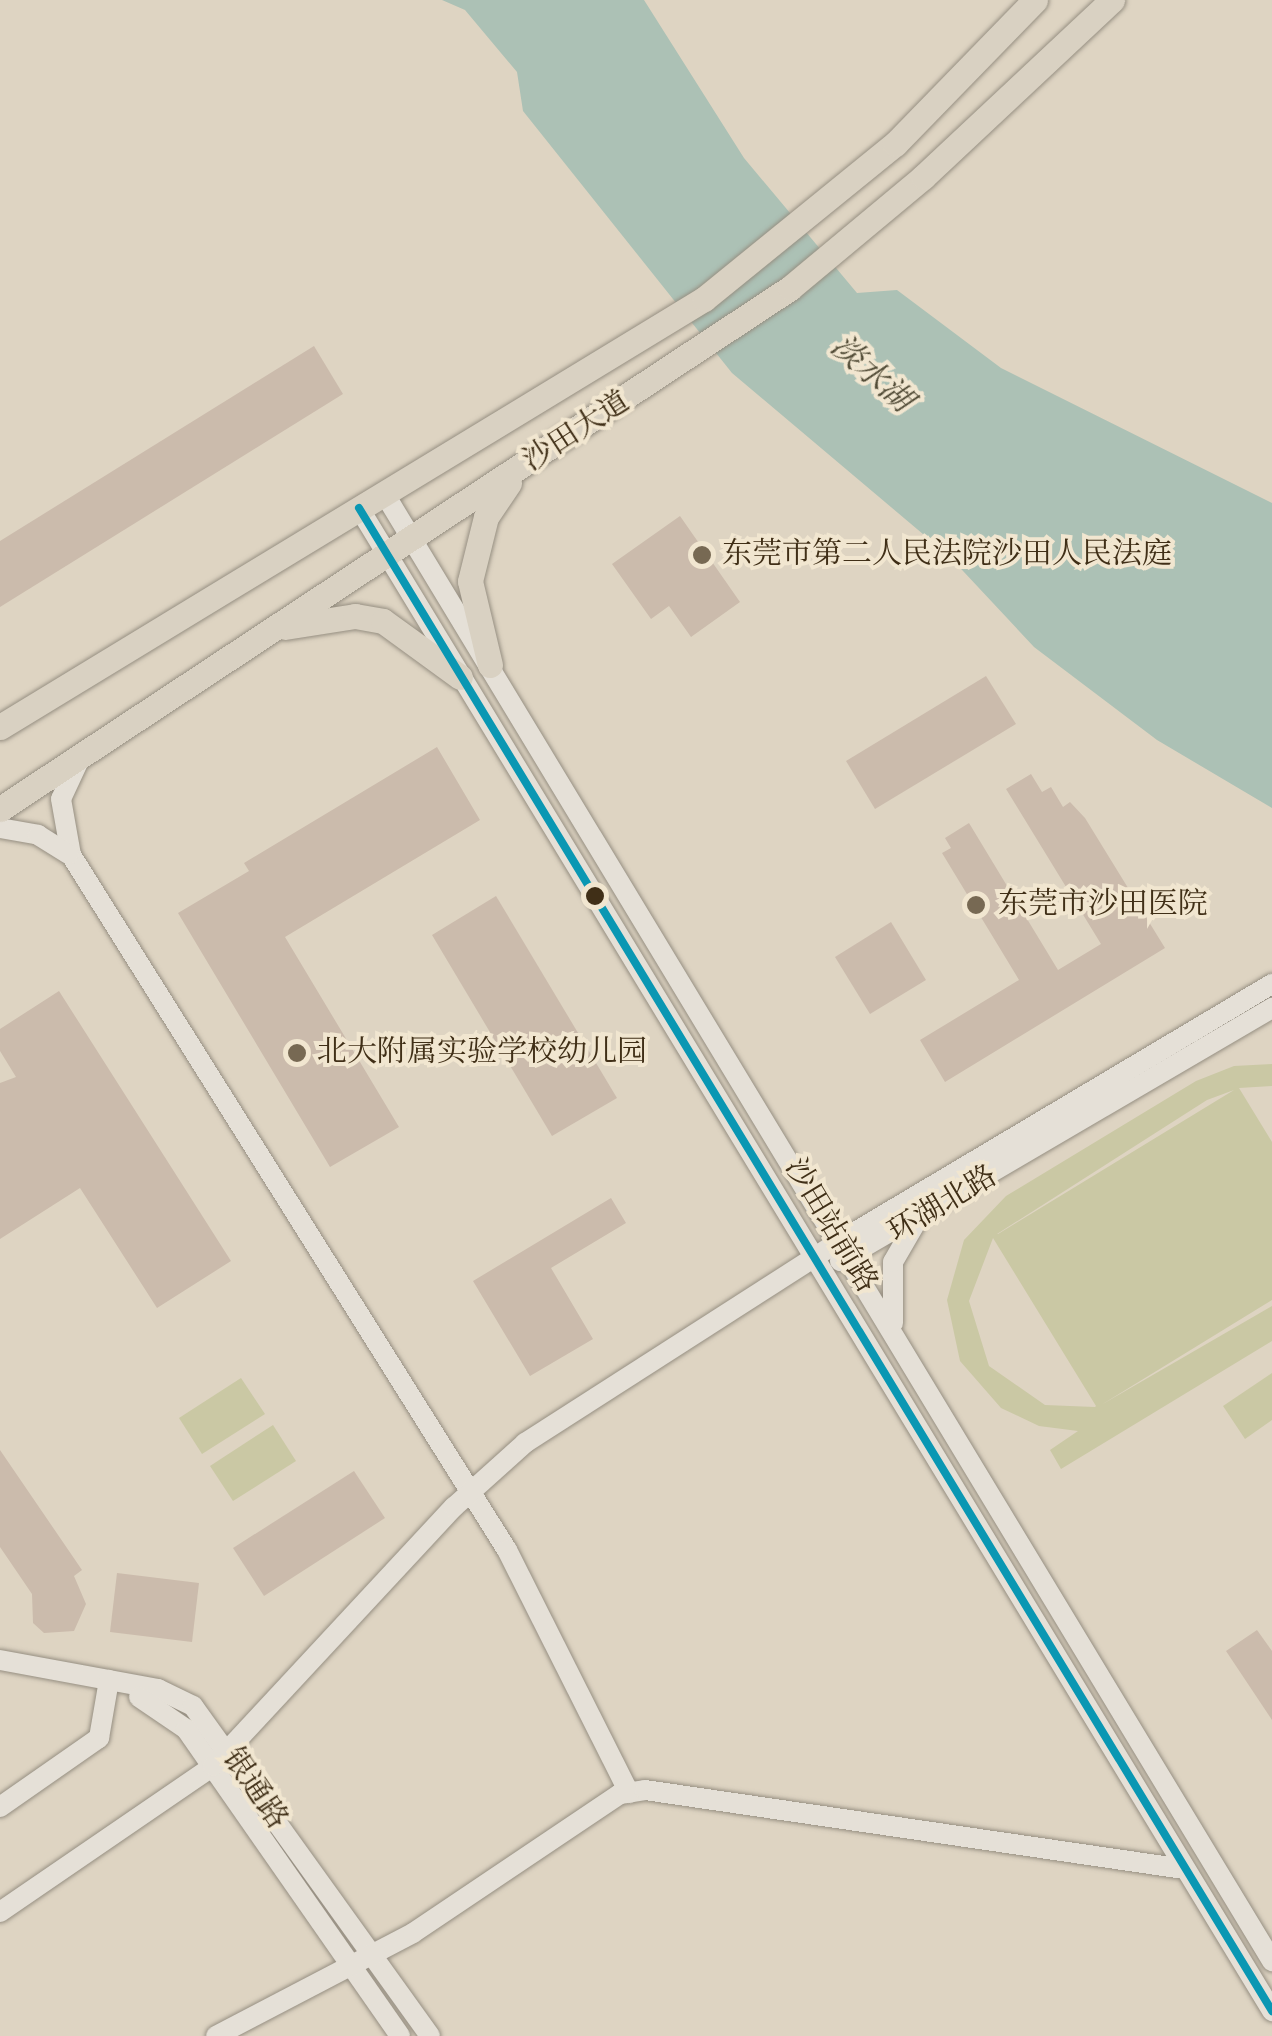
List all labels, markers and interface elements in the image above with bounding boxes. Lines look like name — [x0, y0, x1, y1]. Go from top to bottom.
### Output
water label: 淡水湖 — [821, 329, 919, 421]
street label: 沙田大道 — [517, 384, 637, 480]
place label: 东莞市第二人民法院沙田人民法庭 — [722, 537, 1172, 573]
marker: 东莞市第二人民法院沙田人民法庭 — [691, 544, 713, 566]
unlabelled marker — [585, 886, 605, 906]
place label: 东莞市沙田医院 — [998, 887, 1208, 923]
marker: 东莞市沙田医院 — [963, 892, 989, 918]
place label: 北大附属实验学校幼儿园 — [317, 1035, 647, 1071]
marker: 北大附属实验学校幼儿园 — [286, 1042, 308, 1064]
street label: 沙田站前路 — [776, 1152, 884, 1300]
street label: 环湖北路 — [882, 1159, 1004, 1251]
street label: 银通路 — [214, 1742, 294, 1836]

